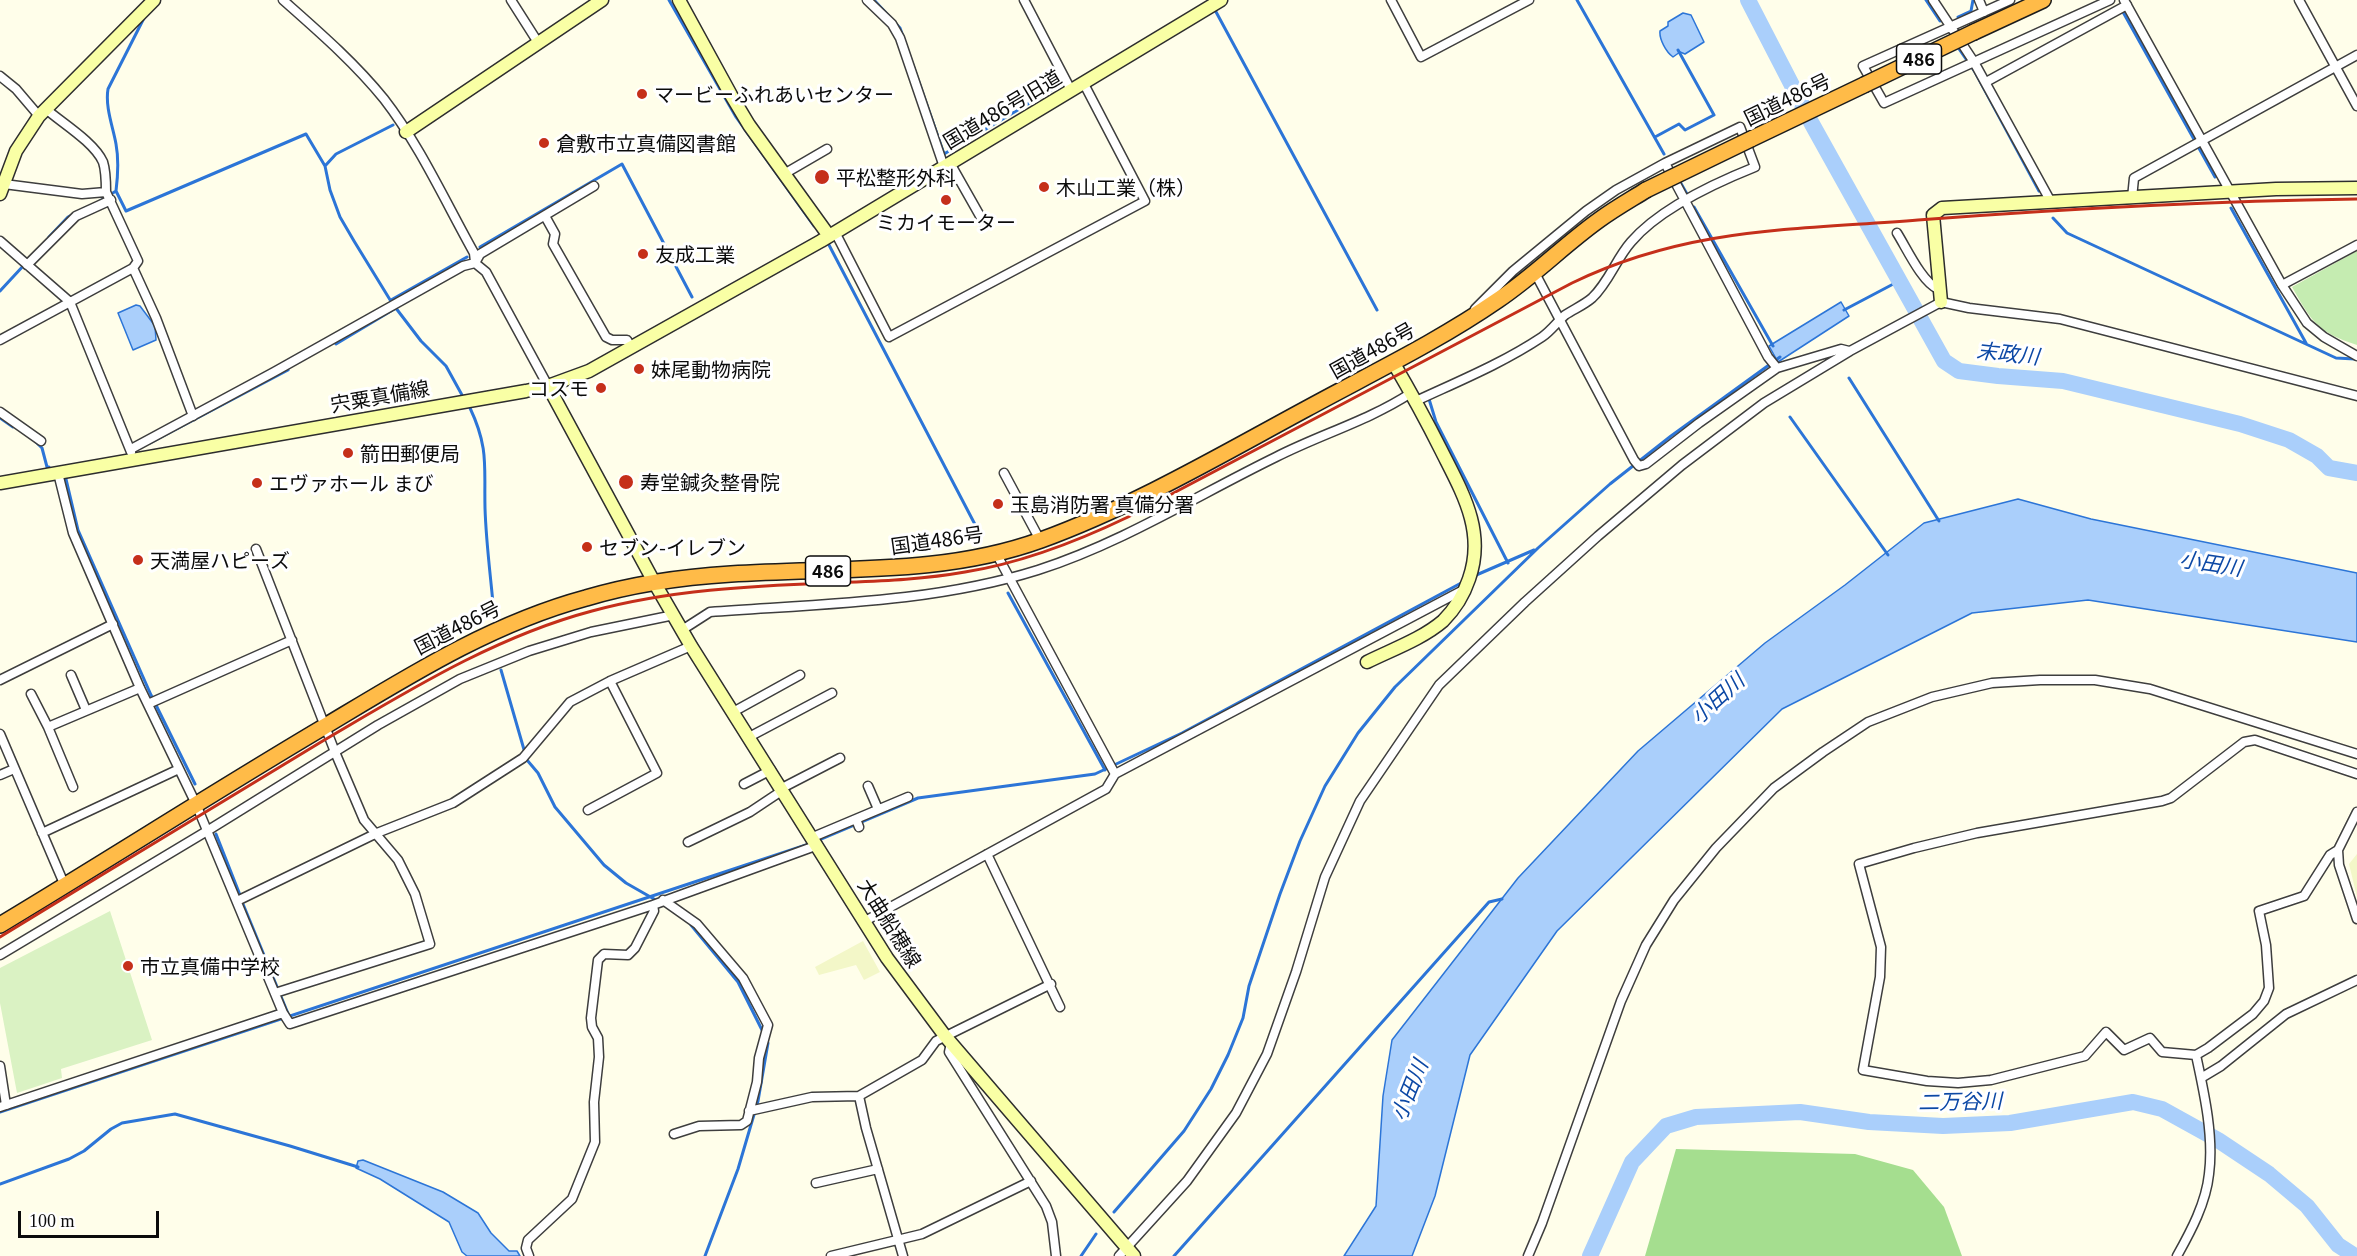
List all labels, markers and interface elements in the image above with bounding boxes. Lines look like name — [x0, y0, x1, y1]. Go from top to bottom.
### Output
road number: 486 — [1896, 44, 1942, 74]
street label: 国道486号旧道 — [939, 64, 1065, 154]
street label: 国道486号 — [1740, 68, 1834, 130]
place label: マービーふれあいセンター — [654, 82, 894, 106]
marker: マービーふれあいセンター — [635, 87, 649, 101]
place label: 倉敷市立真備図書館 — [556, 131, 736, 155]
marker: 倉敷市立真備図書館 — [537, 136, 551, 150]
place label: 平松整形外科 — [836, 165, 956, 189]
marker: 平松整形外科 — [813, 168, 831, 186]
place label: 木山工業（株） — [1056, 175, 1196, 199]
marker: 木山工業（株） — [1037, 180, 1051, 194]
marker: ミカイモーター — [939, 193, 953, 207]
place label: ミカイモーター — [876, 210, 1016, 234]
place label: 友成工業 — [655, 242, 735, 266]
marker: 友成工業 — [636, 247, 650, 261]
street label: 国道486号 — [1325, 317, 1419, 383]
water label: 末政川 — [1975, 337, 2041, 369]
place label: 妹尾動物病院 — [651, 357, 771, 381]
marker: 妹尾動物病院 — [632, 362, 646, 376]
street label: 宍粟真備線 — [329, 375, 431, 417]
place label: コスモ — [529, 376, 589, 400]
marker: コスモ — [594, 381, 608, 395]
place label: 箭田郵便局 — [360, 441, 460, 465]
marker: 箭田郵便局 — [341, 446, 355, 460]
place label: 寿堂鍼灸整骨院 — [640, 470, 780, 494]
place label: エヴァホール まび — [269, 471, 433, 495]
marker: 寿堂鍼灸整骨院 — [617, 473, 635, 491]
marker: エヴァホール まび — [250, 476, 264, 490]
place label: 玉島消防署 真備分署 — [1010, 492, 1194, 516]
marker: 玉島消防署 真備分署 — [991, 497, 1005, 511]
street label: 国道486号 — [889, 522, 985, 558]
place label: セブン-イレブン — [599, 535, 746, 559]
marker: セブン-イレブン — [580, 540, 594, 554]
water label: 小田川 — [2178, 546, 2244, 580]
place label: 天満屋ハピーズ — [150, 548, 290, 572]
marker: 天満屋ハピーズ — [131, 553, 145, 567]
road number: 486 — [806, 556, 850, 586]
street label: 国道486号 — [410, 595, 504, 659]
water label: 小田川 — [1685, 668, 1749, 728]
street label: 大曲船穂線 — [853, 874, 927, 972]
place label: 市立真備中学校 — [140, 954, 280, 978]
marker: 市立真備中学校 — [121, 959, 135, 973]
water label: 小田川 — [1386, 1056, 1432, 1124]
water label: 二万谷川 — [1918, 1088, 2002, 1114]
scale bar — [21, 1199, 162, 1237]
text: 100 m — [29, 1211, 75, 1231]

